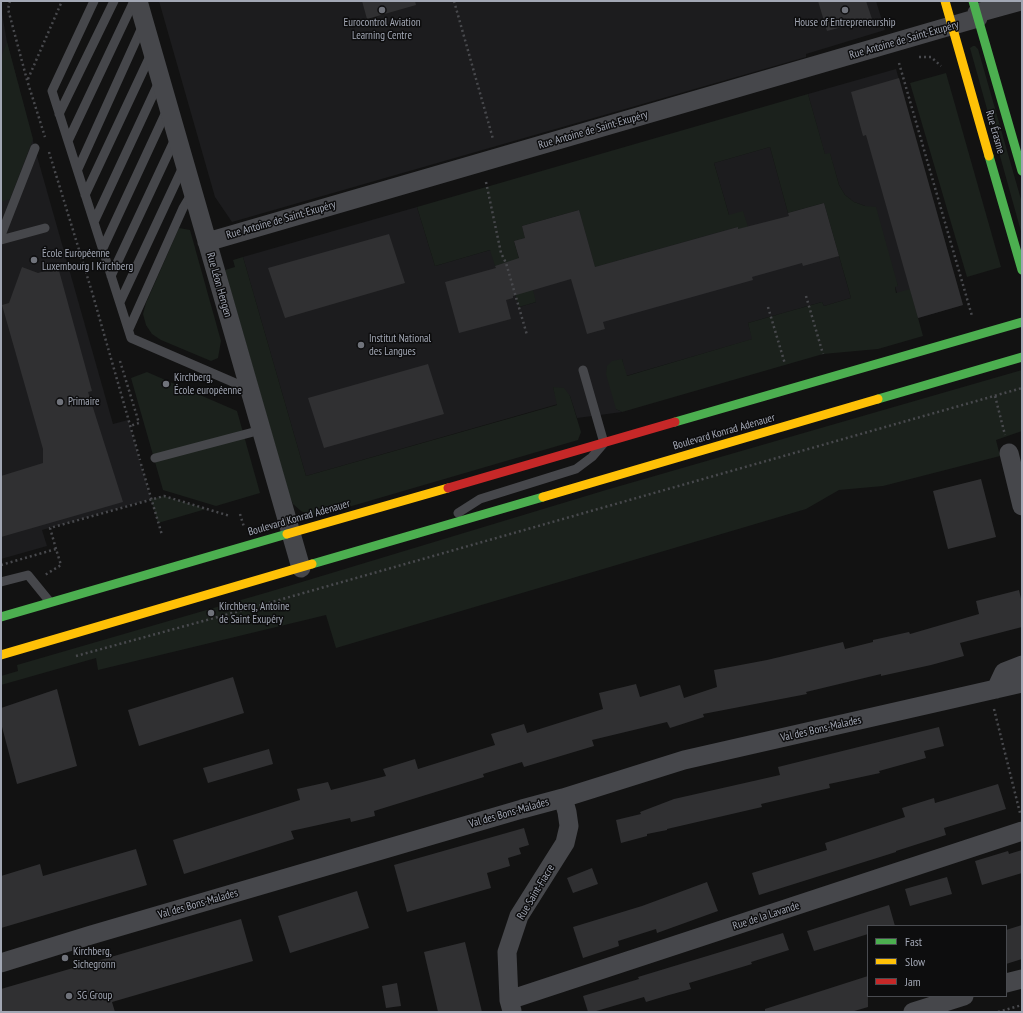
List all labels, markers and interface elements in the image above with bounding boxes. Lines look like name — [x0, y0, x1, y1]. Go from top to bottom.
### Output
marker: Eurocontrol Aviation Learning Centre — [377, 5, 387, 15]
marker: House of Entrepreneurship — [840, 5, 850, 15]
place label: Eurocontrol Aviation Learning Centre — [343, 16, 421, 42]
place label: House of Entrepreneurship — [794, 16, 896, 30]
street label: Rue Antoine de Saint-Exupéry — [848, 18, 960, 62]
street label: Rue Antoine de Saint-Exupéry — [537, 108, 649, 152]
street label: Rue Érasme — [983, 109, 1007, 155]
street label: Rue Antoine de Saint-Exupéry — [225, 198, 337, 242]
place label: École Européenne Luxembourg I Kirchberg — [42, 247, 133, 273]
street label: Rue Léon Hengen — [203, 251, 235, 319]
marker: École Européenne Luxembourg I Kirchberg — [29, 255, 39, 265]
place label: Institut National des Langues — [369, 332, 431, 358]
marker: Institut National des Langues — [356, 340, 366, 350]
place label: Kirchberg, École européenne — [174, 371, 242, 397]
marker: Kirchberg, École européenne — [161, 379, 171, 389]
place label: Primaire — [68, 395, 100, 409]
marker: Primaire — [55, 397, 65, 407]
street label: Boulevard Konrad Adenauer — [671, 411, 777, 453]
street label: Boulevard Konrad Adenauer — [246, 497, 352, 539]
place label: Kirchberg, Antoine de Saint Exupéry — [219, 600, 290, 626]
marker: Kirchberg, Antoine de Saint Exupéry — [206, 608, 216, 618]
street label: Val des Bons-Malades — [779, 713, 863, 745]
street label: Val des Bons-Malades — [468, 795, 550, 831]
street label: Rue Saint-Fiacre — [514, 862, 558, 922]
street label: Val des Bons-Malades — [157, 886, 239, 922]
street label: Rue de la Lavande — [731, 899, 801, 933]
legend — [867, 925, 1007, 997]
text: Fast — [905, 934, 922, 949]
place label: Kirchberg, Sichegronn — [73, 945, 115, 971]
marker: Kirchberg, Sichegronn — [60, 953, 70, 963]
text: Slow — [905, 954, 925, 969]
text: Jam — [905, 974, 921, 989]
place label: SG Group — [77, 989, 112, 1003]
marker: SG Group — [64, 991, 74, 1001]

